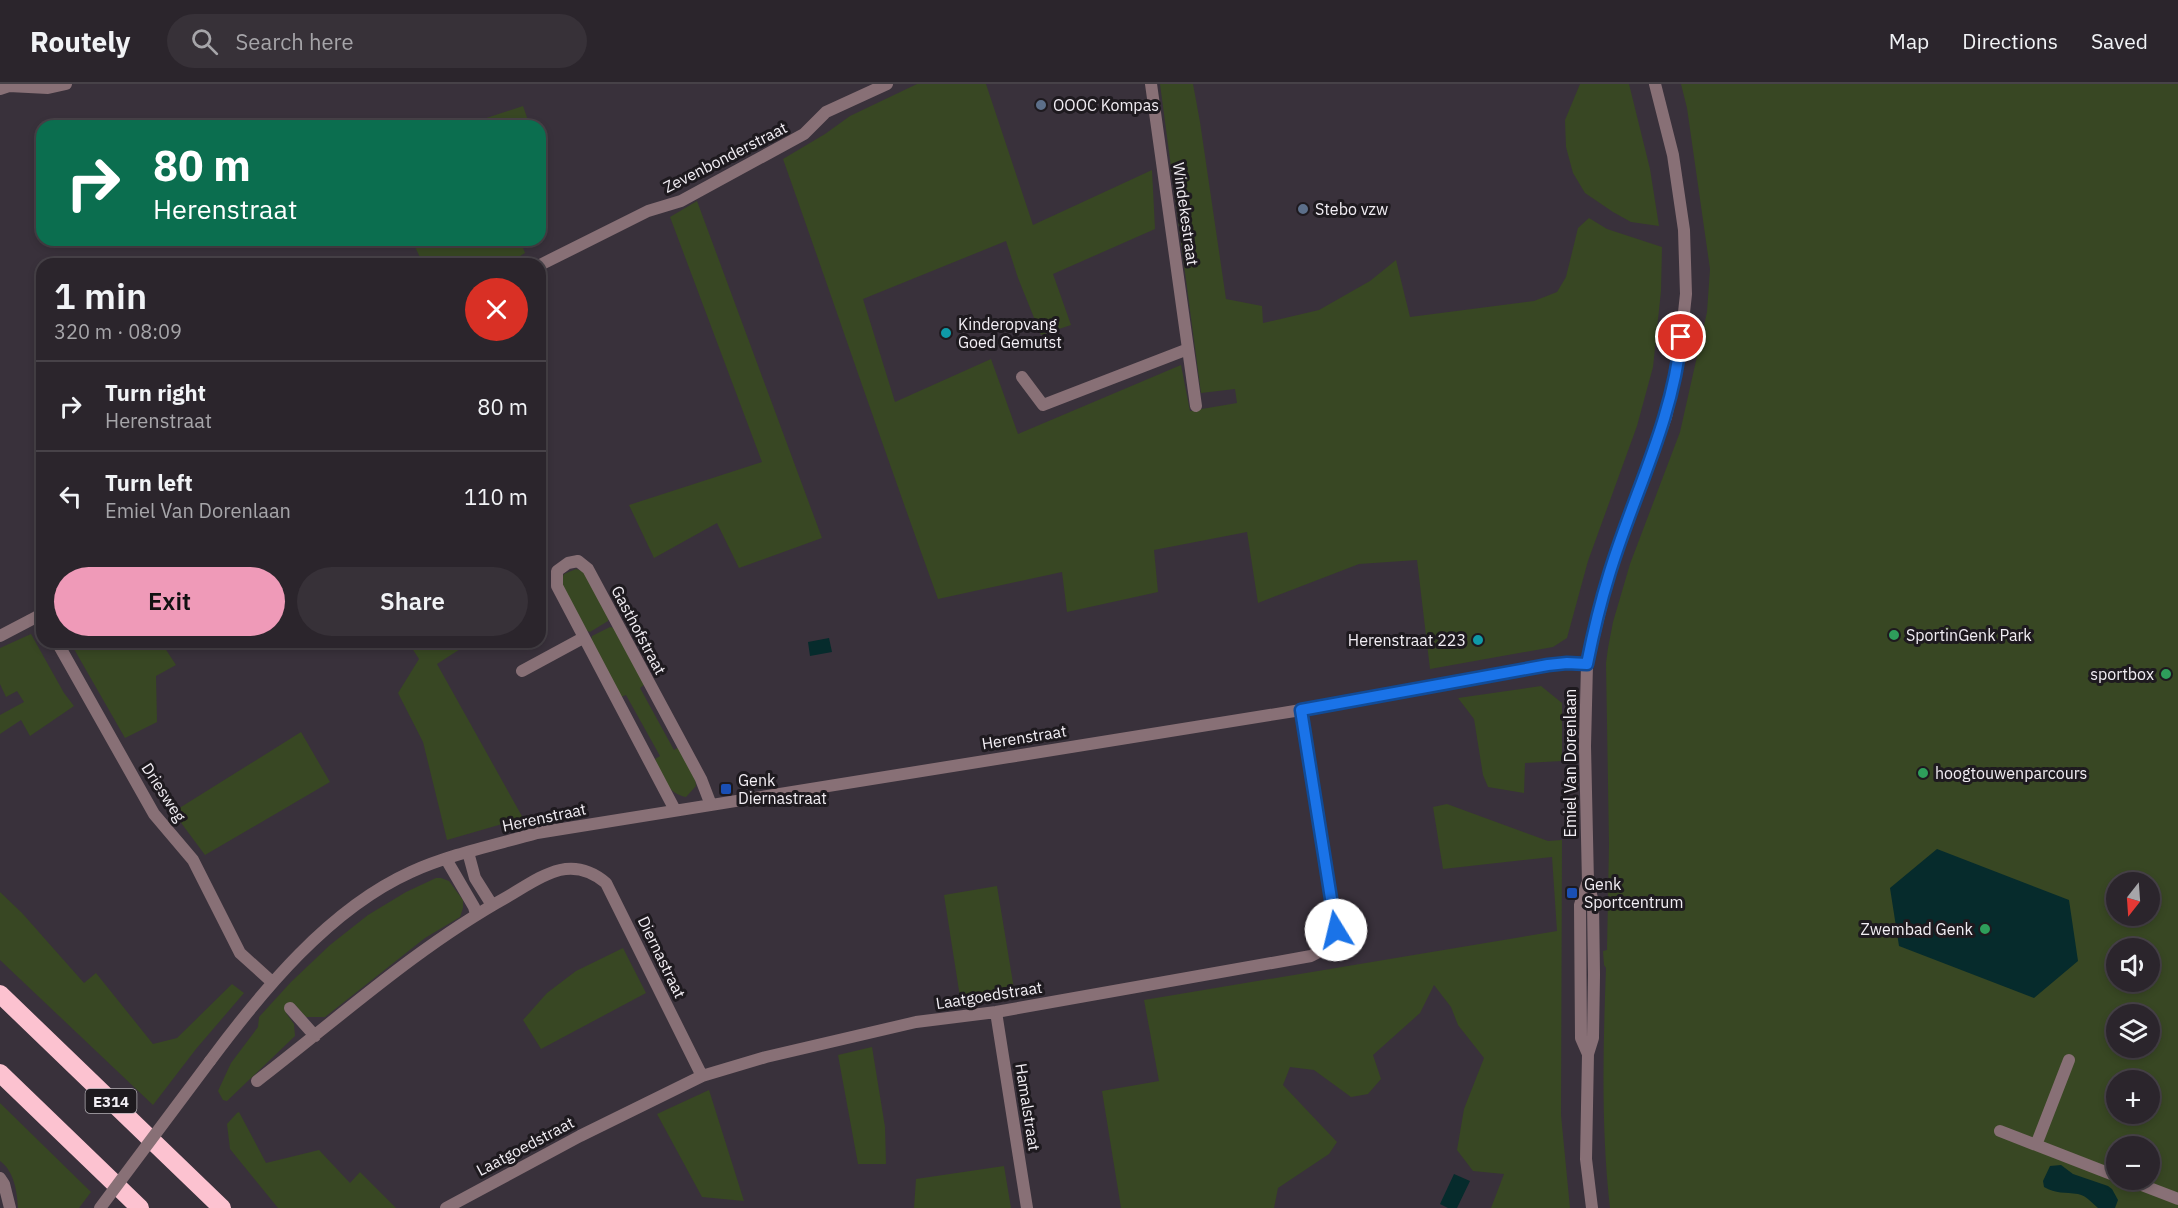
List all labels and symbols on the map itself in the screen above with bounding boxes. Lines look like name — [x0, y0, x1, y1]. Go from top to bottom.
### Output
place label: OOOC Kompas — [1053, 95, 1159, 115]
marker: OOOC Kompas — [1034, 98, 1048, 112]
street label: Zevenbonderstraat — [660, 117, 790, 197]
street label: Windekestraat — [1169, 161, 1203, 267]
place label: Stebo vzw — [1315, 199, 1388, 219]
marker: Stebo vzw — [1296, 202, 1310, 216]
pin — [1655, 311, 1706, 362]
place label: Kinderopvang Goed Gemutst — [958, 314, 1062, 352]
marker: Kinderopvang Goed Gemutst — [939, 326, 953, 340]
street label: Gasthofstraat — [607, 582, 671, 678]
place label: SportinGenk Park — [1906, 625, 2032, 645]
marker: SportinGenk Park — [1887, 628, 1901, 642]
place label: Herenstraat 223 — [1348, 630, 1466, 650]
marker: Herenstraat 223 — [1471, 633, 1485, 647]
place label: sportbox — [2090, 664, 2154, 684]
marker: sportbox — [2159, 667, 2173, 681]
street label: Emiel Van Dorenlaan — [1560, 689, 1580, 837]
street label: Herenstraat — [980, 720, 1068, 754]
street label: Driesweg — [138, 759, 191, 826]
place label: hoogtouwenparcours — [1935, 763, 2087, 783]
marker: hoogtouwenparcours — [1916, 766, 1930, 780]
place label: Genk Diernastraat — [738, 770, 827, 808]
marker: Genk Diernastraat — [719, 782, 733, 796]
street label: Herenstraat — [500, 798, 588, 836]
north arrow — [2106, 872, 2160, 926]
place label: Genk Sportcentrum — [1584, 874, 1683, 912]
marker: Genk Sportcentrum — [1565, 886, 1579, 900]
position arrow — [1304, 898, 1368, 962]
street label: Diernastraat — [634, 913, 690, 1001]
place label: Zwembad Genk — [1860, 919, 1974, 939]
marker: Zwembad Genk — [1978, 922, 1992, 936]
street label: Laatgoedstraat — [934, 977, 1044, 1013]
street label: Hamalstraat — [1011, 1062, 1045, 1152]
road number: E314 — [86, 1089, 136, 1113]
street label: Laatgoedstraat — [473, 1112, 577, 1180]

